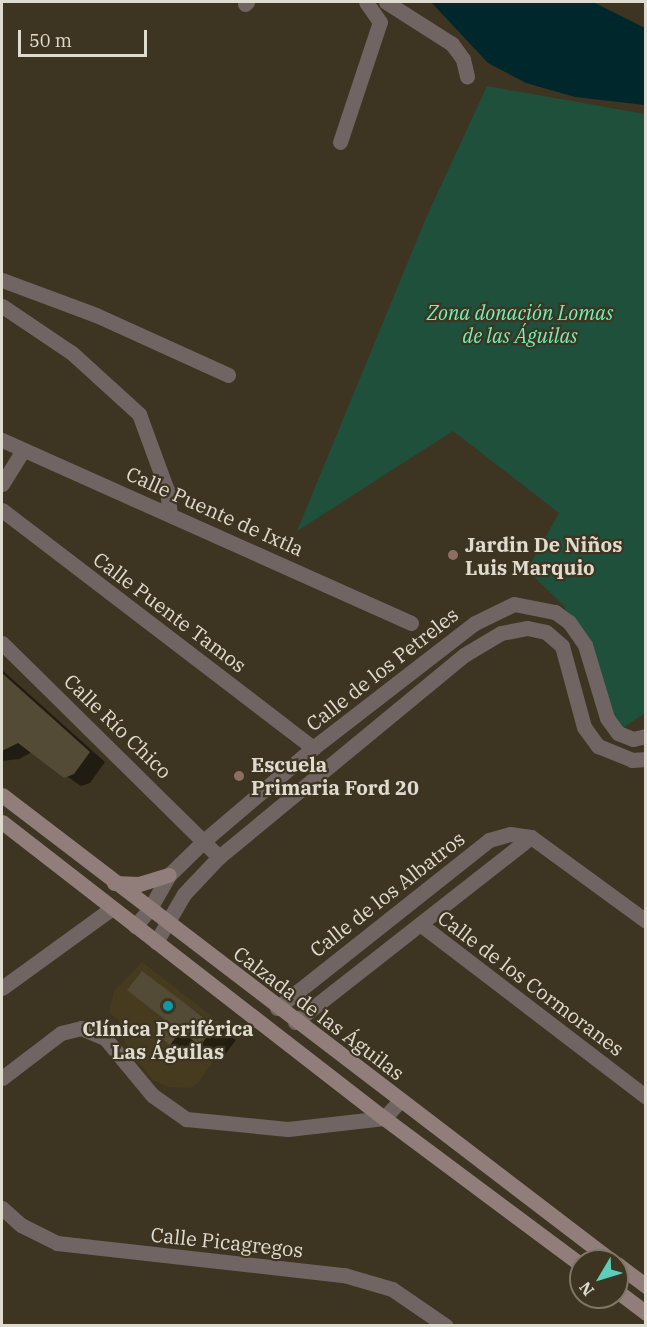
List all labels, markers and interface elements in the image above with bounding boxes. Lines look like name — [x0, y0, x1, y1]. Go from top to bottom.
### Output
scale bar — [21, 18, 150, 56]
text: 50 m — [29, 29, 72, 52]
park label: Zona donación Lomas de las Águilas — [427, 300, 613, 347]
street label: Calle Puente de Ixtla — [123, 461, 307, 561]
place label: Jardin De Niños Luis Marquio — [465, 532, 622, 579]
street label: Calle Puente Tamos — [89, 547, 251, 677]
marker: Jardin De Niños Luis Marquio — [446, 548, 460, 562]
street label: Calle de los Petreles — [301, 602, 463, 736]
street label: Calle Río Chico — [59, 669, 177, 783]
place label: Escuela Primaria Ford 20 — [251, 752, 419, 799]
marker: Escuela Primaria Ford 20 — [232, 769, 246, 783]
street label: Calle de los Albatros — [305, 826, 469, 962]
street label: Calle de los Cormoranes — [433, 905, 629, 1061]
street label: Calzada de las Águilas — [229, 941, 409, 1085]
marker: Clínica Periférica Las Águilas — [161, 999, 175, 1013]
place label: Clínica Periférica Las Águilas — [82, 1016, 254, 1063]
street label: Calle Picagregos — [150, 1222, 304, 1262]
north arrow — [569, 1249, 629, 1309]
text: N — [575, 1278, 598, 1300]

